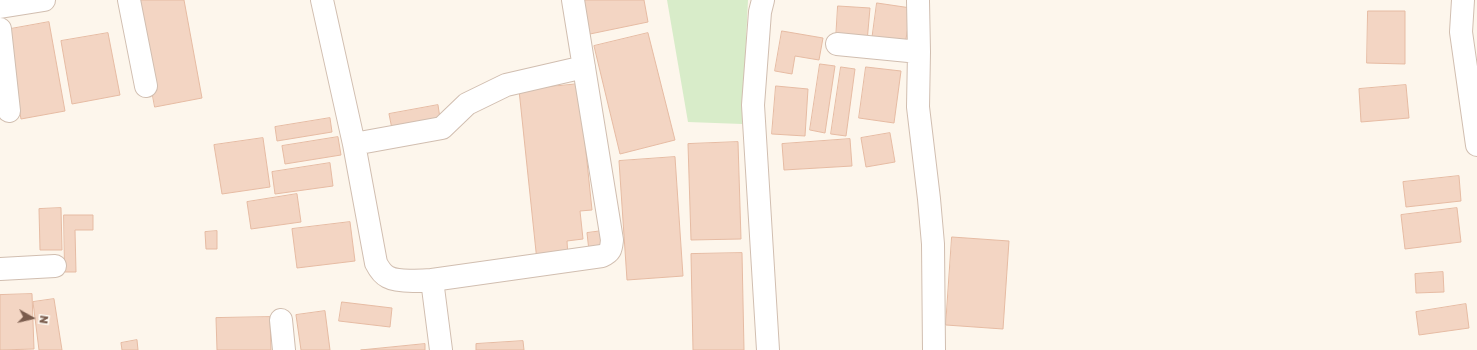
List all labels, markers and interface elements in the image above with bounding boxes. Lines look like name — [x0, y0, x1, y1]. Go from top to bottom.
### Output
north arrow — [12, 298, 52, 338]
text: N — [37, 315, 51, 325]

